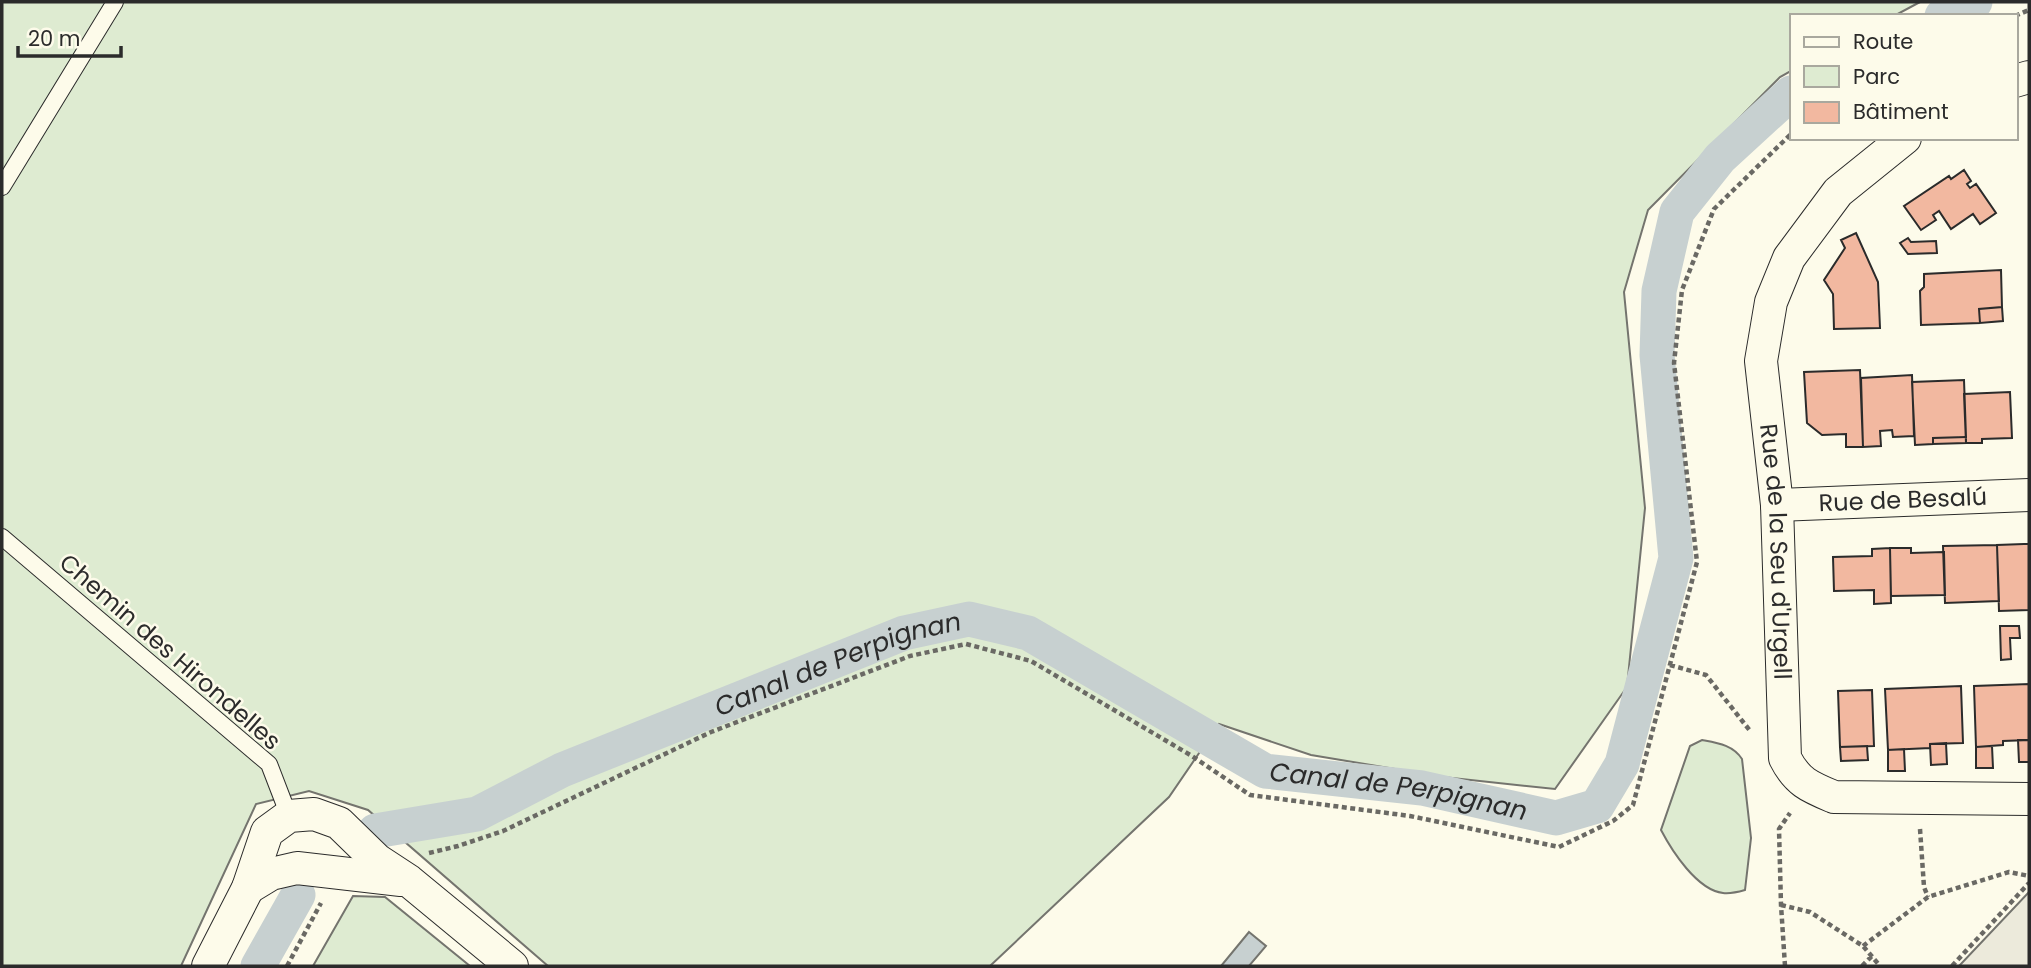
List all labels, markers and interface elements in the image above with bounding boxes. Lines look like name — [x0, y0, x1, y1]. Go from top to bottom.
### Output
scale bar — [18, 14, 121, 58]
legend — [1790, 14, 2017, 140]
text: 20 m — [28, 24, 81, 53]
text: Route — [1853, 27, 1913, 56]
text: Parc — [1853, 62, 1900, 91]
text: Bâtiment — [1853, 97, 1949, 126]
street label: Rue de la Seu d'Urgell — [1752, 422, 1800, 680]
street label: Rue de Besalú — [1818, 480, 1988, 519]
street label: Chemin des Hirondelles — [52, 546, 288, 757]
water label: Canal de Perpignan — [709, 603, 964, 725]
water label: Canal de Perpignan — [1268, 754, 1531, 829]

